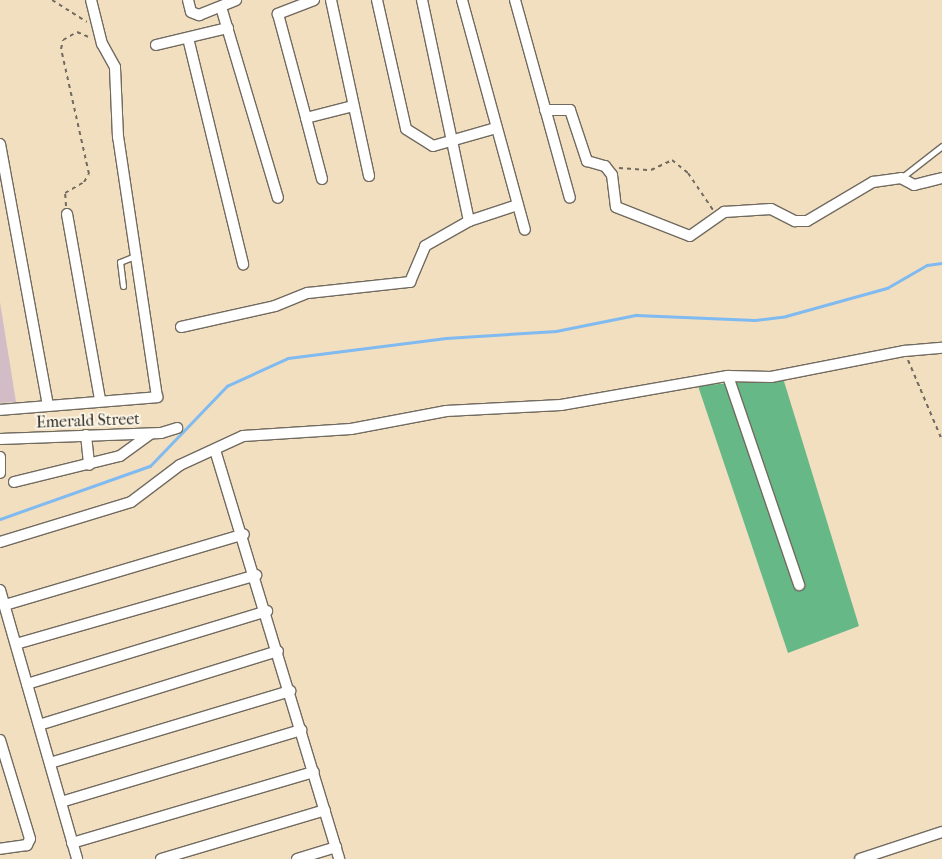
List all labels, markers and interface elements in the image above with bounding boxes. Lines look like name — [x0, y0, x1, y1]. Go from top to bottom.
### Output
street label: Emerald Street — [36, 410, 140, 432]

